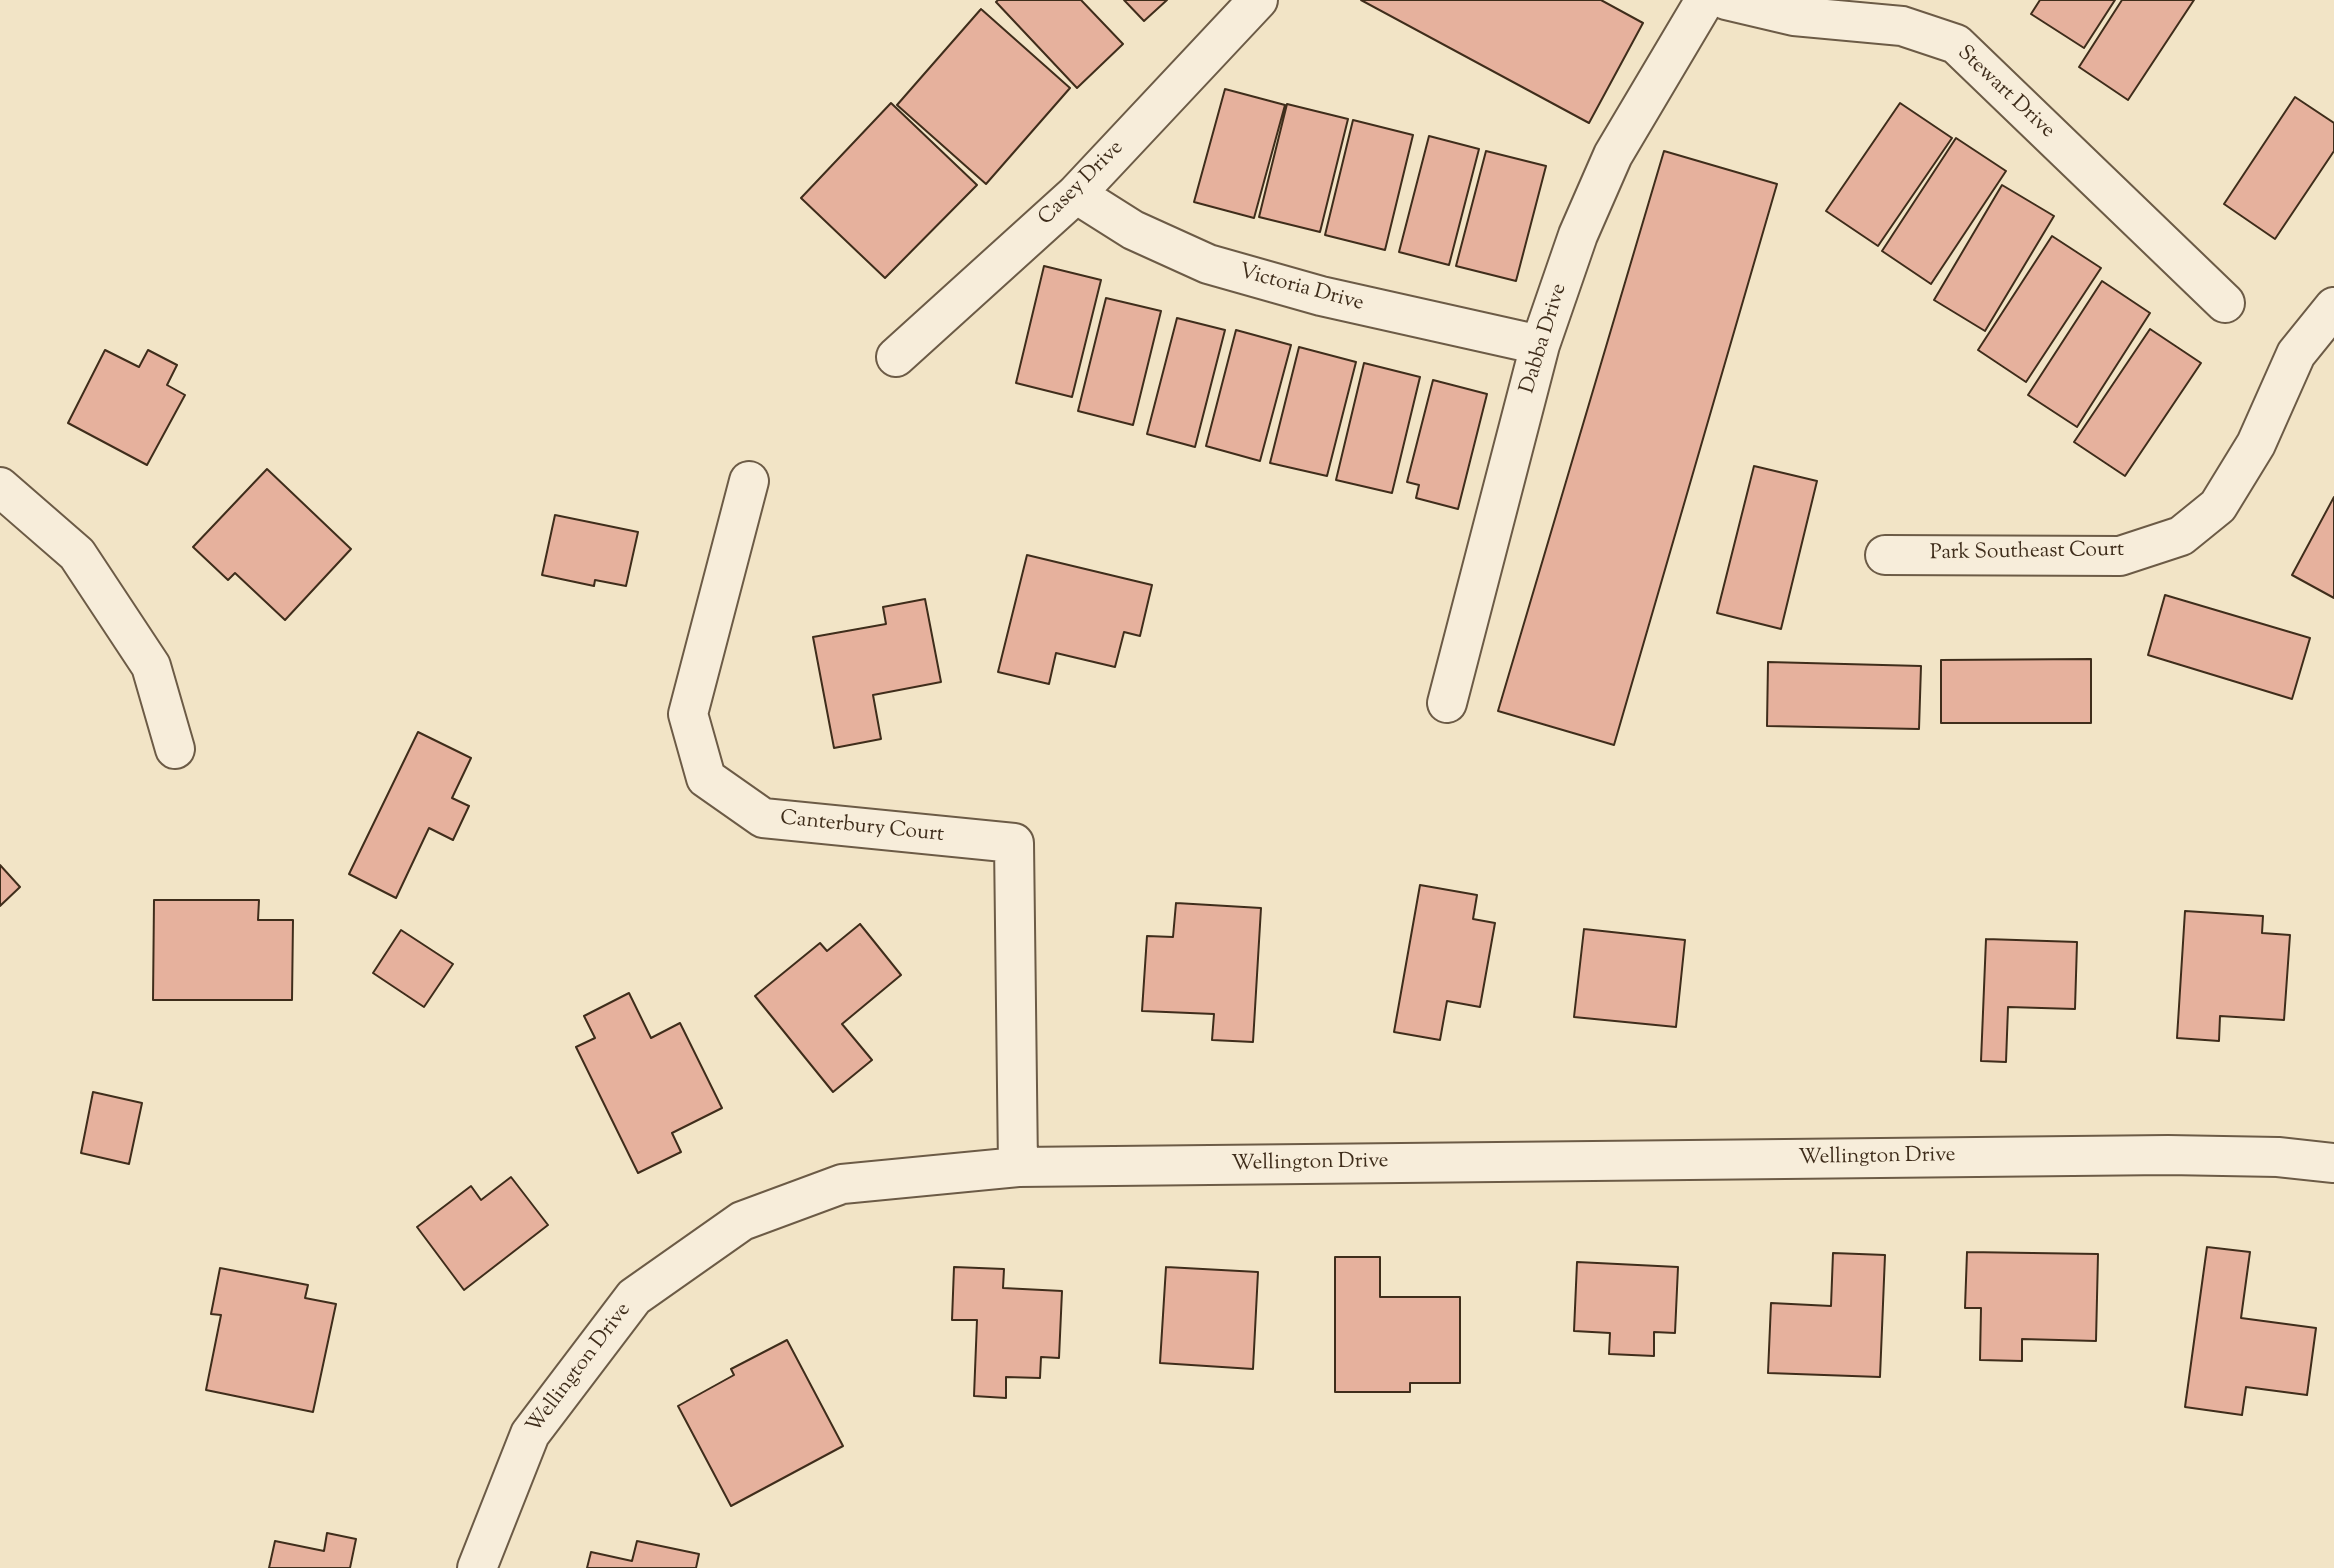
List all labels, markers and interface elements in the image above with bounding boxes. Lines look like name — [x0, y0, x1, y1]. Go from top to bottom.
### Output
street label: Stewart Drive — [1951, 41, 2059, 145]
street label: Casey Drive — [1034, 136, 1130, 232]
street label: Victoria Drive — [1236, 260, 1366, 318]
street label: Dabba Drive — [1516, 281, 1574, 397]
street label: Park Southeast Court — [1930, 539, 2124, 567]
street label: Canterbury Court — [779, 807, 945, 849]
street label: Wellington Drive — [1798, 1144, 1956, 1172]
street label: Wellington Drive — [1231, 1150, 1389, 1178]
street label: Wellington Drive — [523, 1299, 637, 1439]

